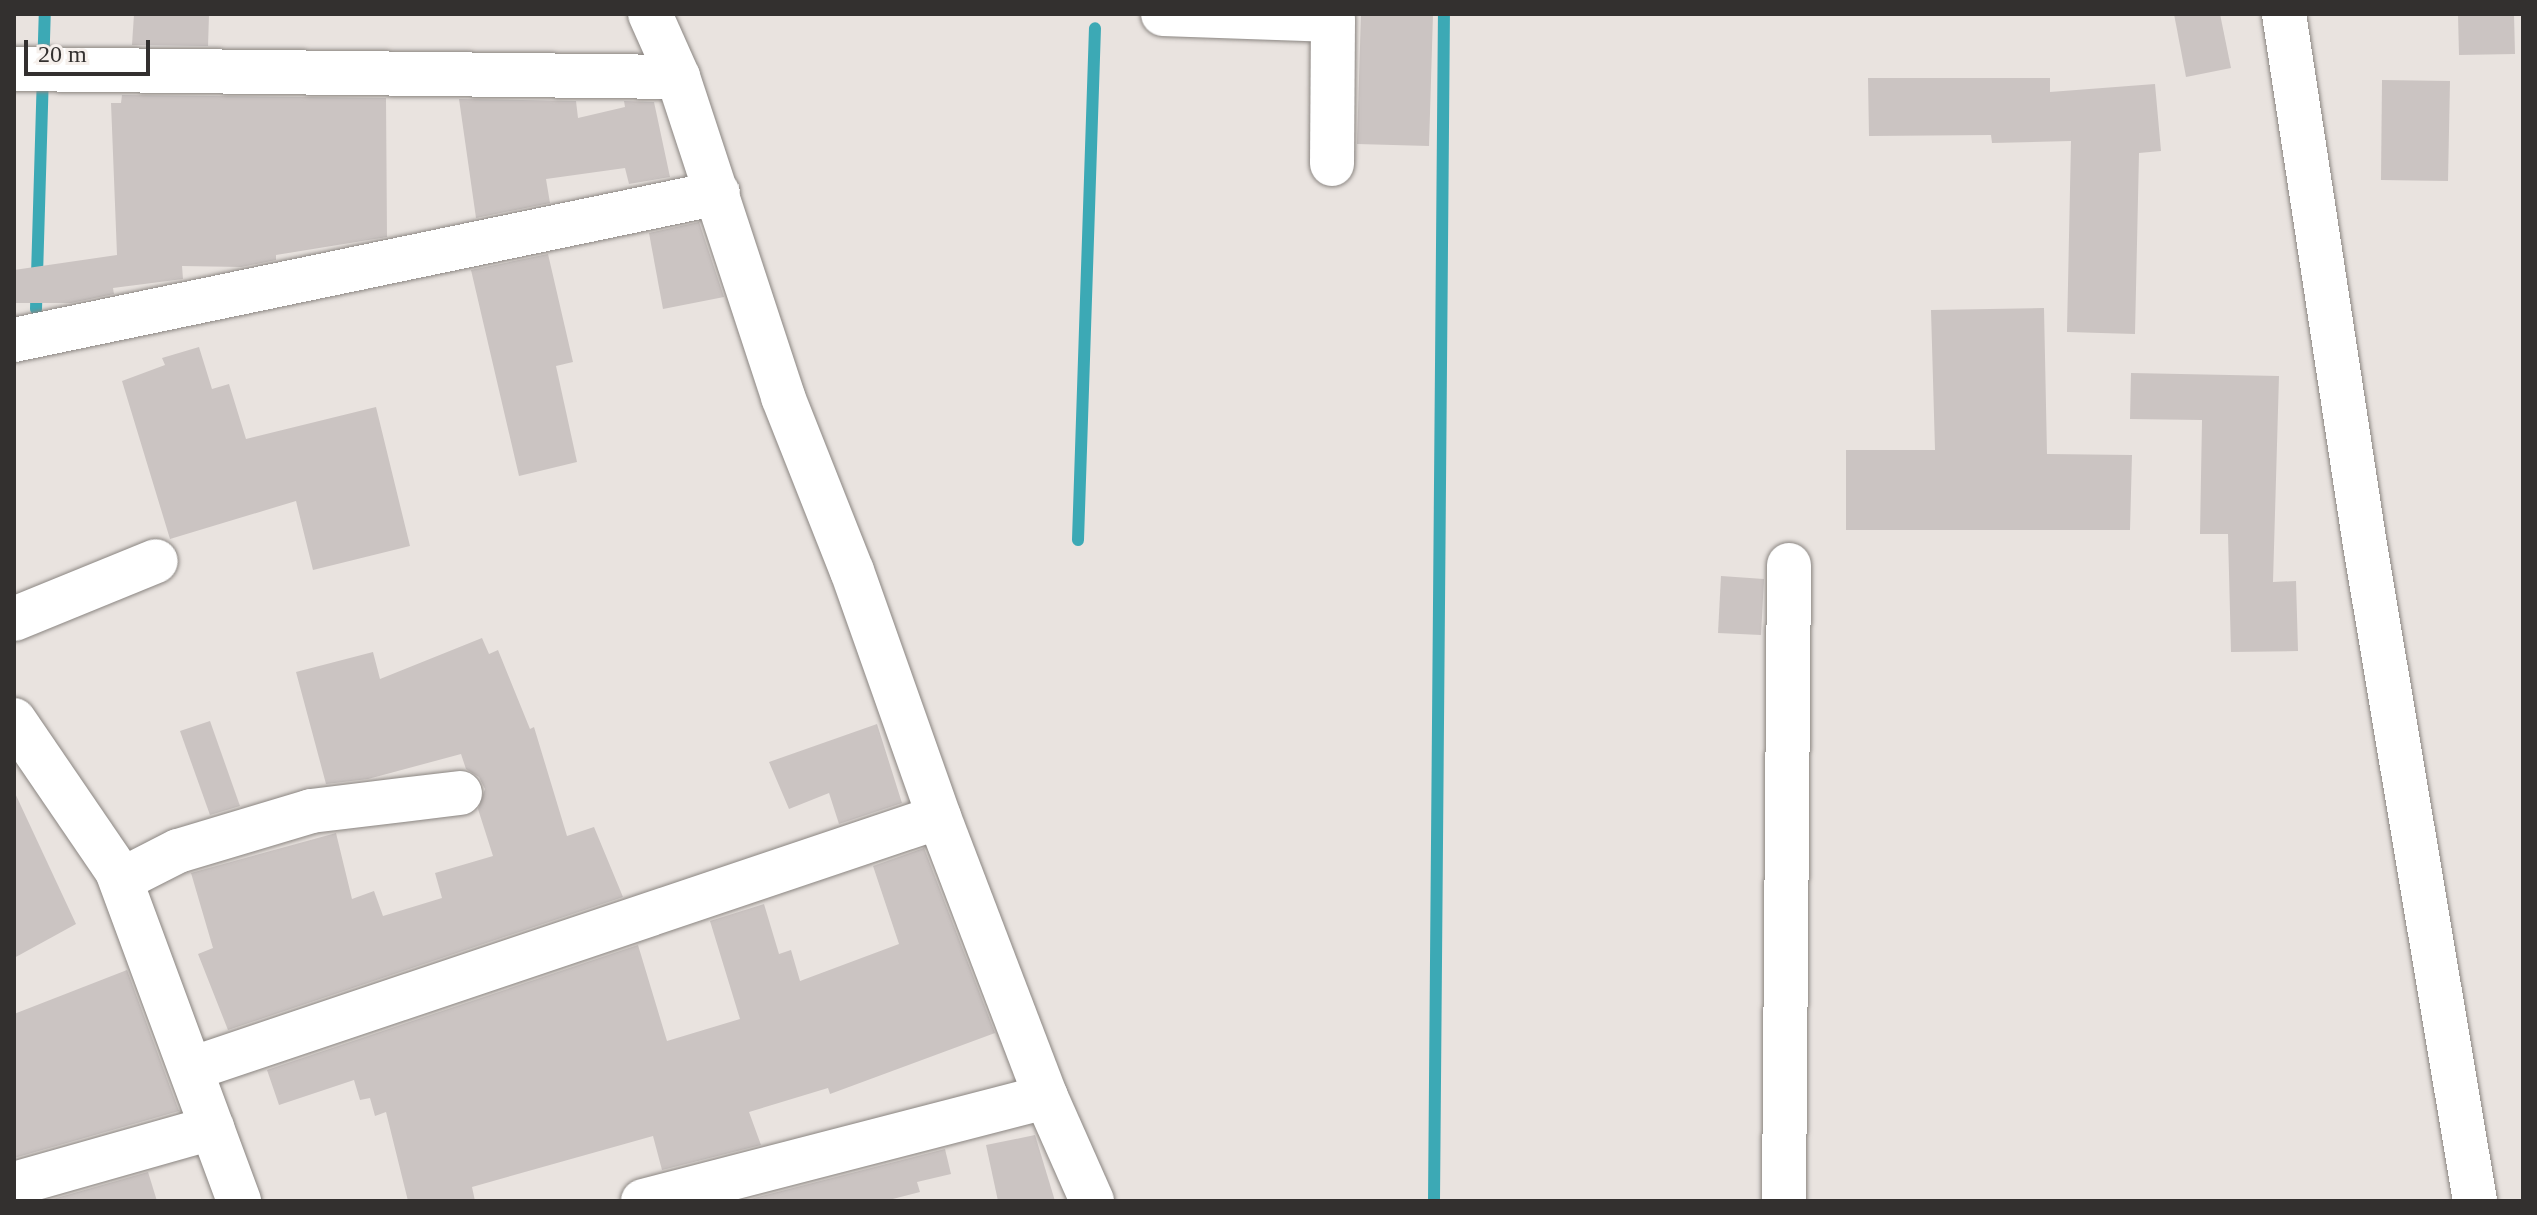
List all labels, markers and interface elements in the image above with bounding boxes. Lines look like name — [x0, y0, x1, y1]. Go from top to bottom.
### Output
scale bar — [28, 24, 154, 74]
text: 20 m — [38, 41, 87, 67]

